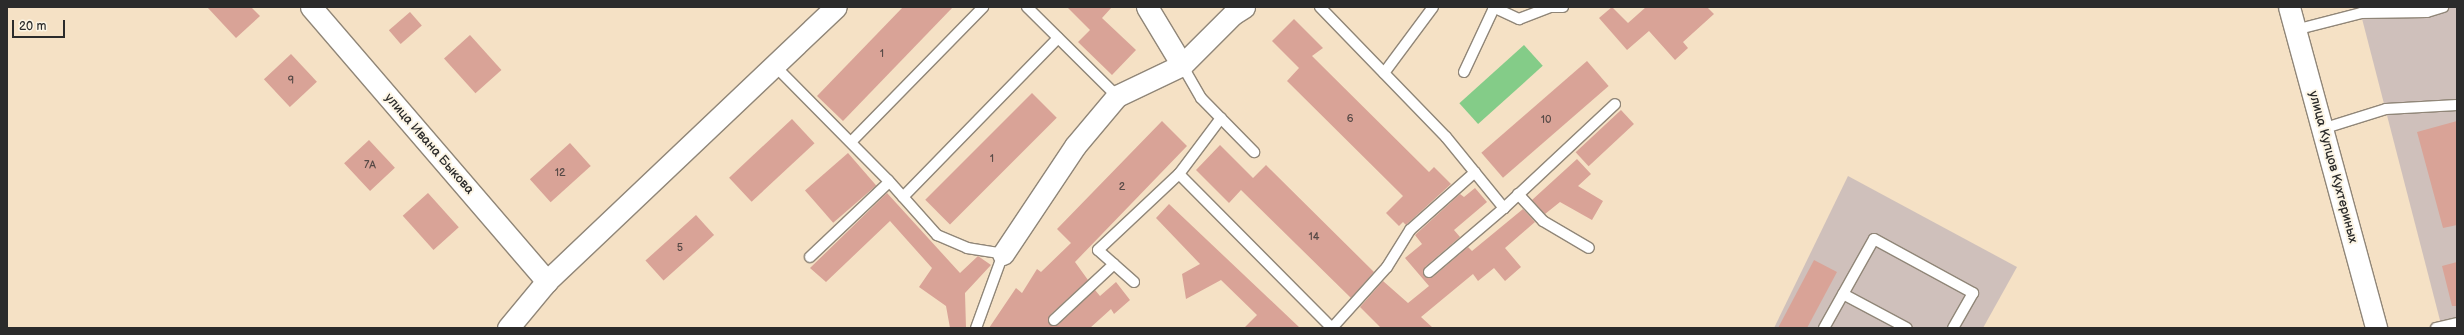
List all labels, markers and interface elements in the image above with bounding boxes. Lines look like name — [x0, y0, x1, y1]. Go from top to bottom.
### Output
scale bar — [14, 12, 67, 38]
text: 20 m — [19, 19, 46, 34]
house number: 1 — [880, 47, 884, 61]
house number: 9 — [288, 74, 294, 88]
street label: улица Купцов Кухтериных — [2305, 89, 2361, 245]
street label: улица Ивана Быкова — [381, 90, 477, 198]
house number: 6 — [1347, 112, 1353, 126]
house number: 10 — [1541, 113, 1551, 127]
house number: 1 — [990, 152, 994, 166]
house number: 7А — [364, 158, 376, 172]
house number: 12 — [555, 166, 565, 180]
house number: 2 — [1119, 180, 1125, 194]
house number: 14 — [1309, 230, 1319, 244]
house number: 5 — [677, 241, 683, 255]

